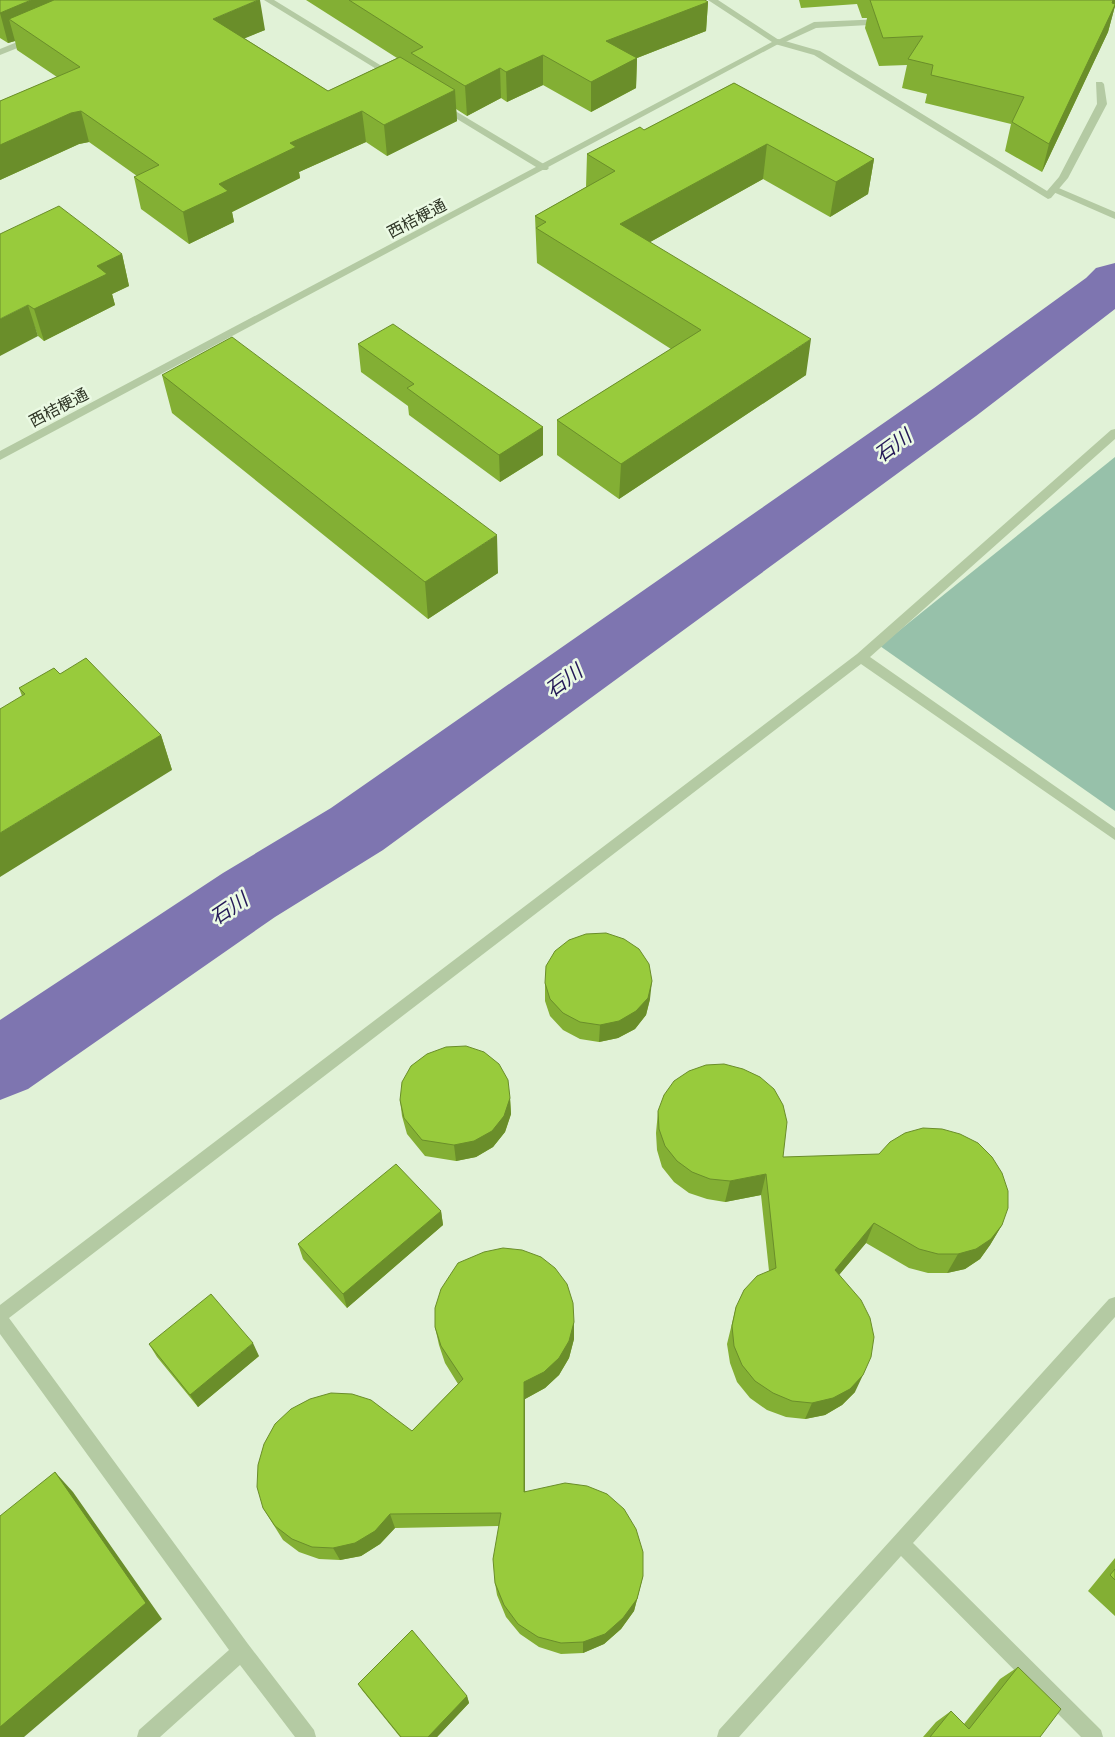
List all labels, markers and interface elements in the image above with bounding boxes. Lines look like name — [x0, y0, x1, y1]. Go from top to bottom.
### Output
street label: 西桔梗通 — [384, 195, 450, 243]
street label: 西桔梗通 — [26, 384, 92, 432]
water label: 石川 — [869, 423, 918, 468]
water label: 石川 — [540, 658, 589, 703]
water label: 石川 — [205, 886, 254, 931]

